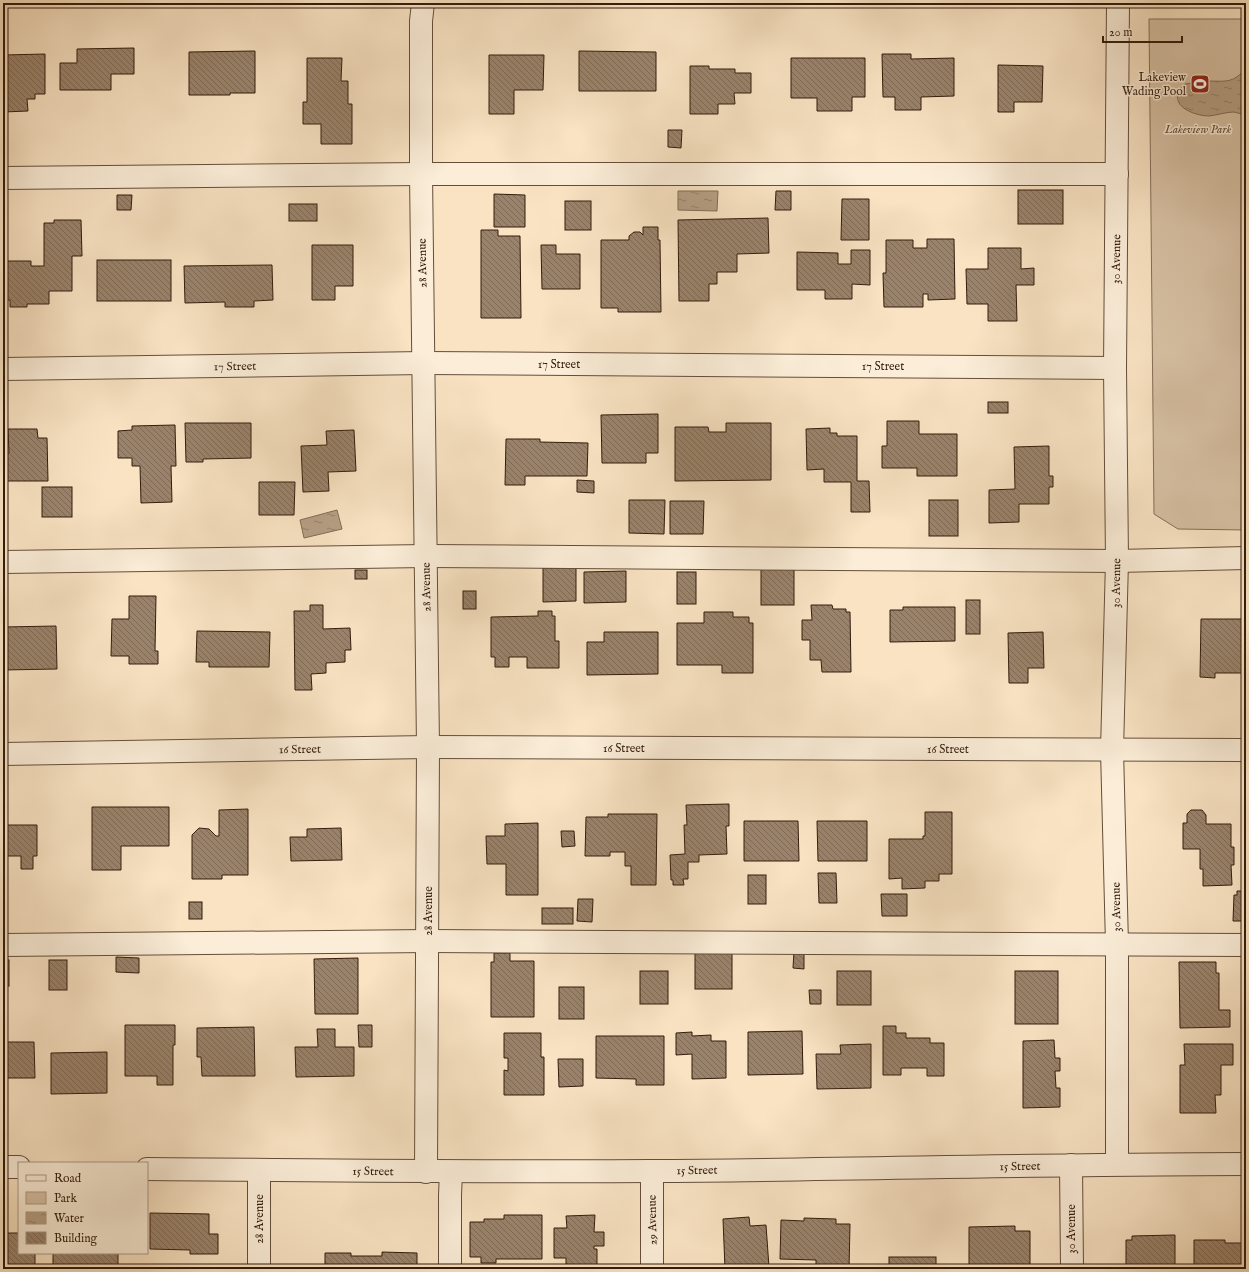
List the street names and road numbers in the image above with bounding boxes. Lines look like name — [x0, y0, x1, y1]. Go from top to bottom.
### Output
street label: 30 Avenue — [1109, 234, 1124, 284]
street label: 28 Avenue — [415, 238, 430, 288]
street label: 17 Street — [538, 357, 580, 372]
street label: 17 Street — [214, 359, 256, 374]
street label: 17 Street — [862, 359, 904, 374]
street label: 30 Avenue — [1109, 558, 1124, 608]
street label: 28 Avenue — [419, 562, 434, 612]
street label: 16 Street — [603, 741, 645, 756]
street label: 16 Street — [279, 742, 321, 757]
street label: 16 Street — [927, 742, 969, 757]
street label: 30 Avenue — [1109, 882, 1124, 932]
street label: 28 Avenue — [421, 886, 436, 936]
street label: 15 Street — [999, 1159, 1041, 1174]
street label: 15 Street — [676, 1163, 718, 1178]
street label: 15 Street — [352, 1164, 394, 1179]
street label: 28 Avenue — [252, 1194, 267, 1244]
street label: 29 Avenue — [645, 1194, 660, 1245]
street label: 30 Avenue — [1064, 1204, 1079, 1254]

